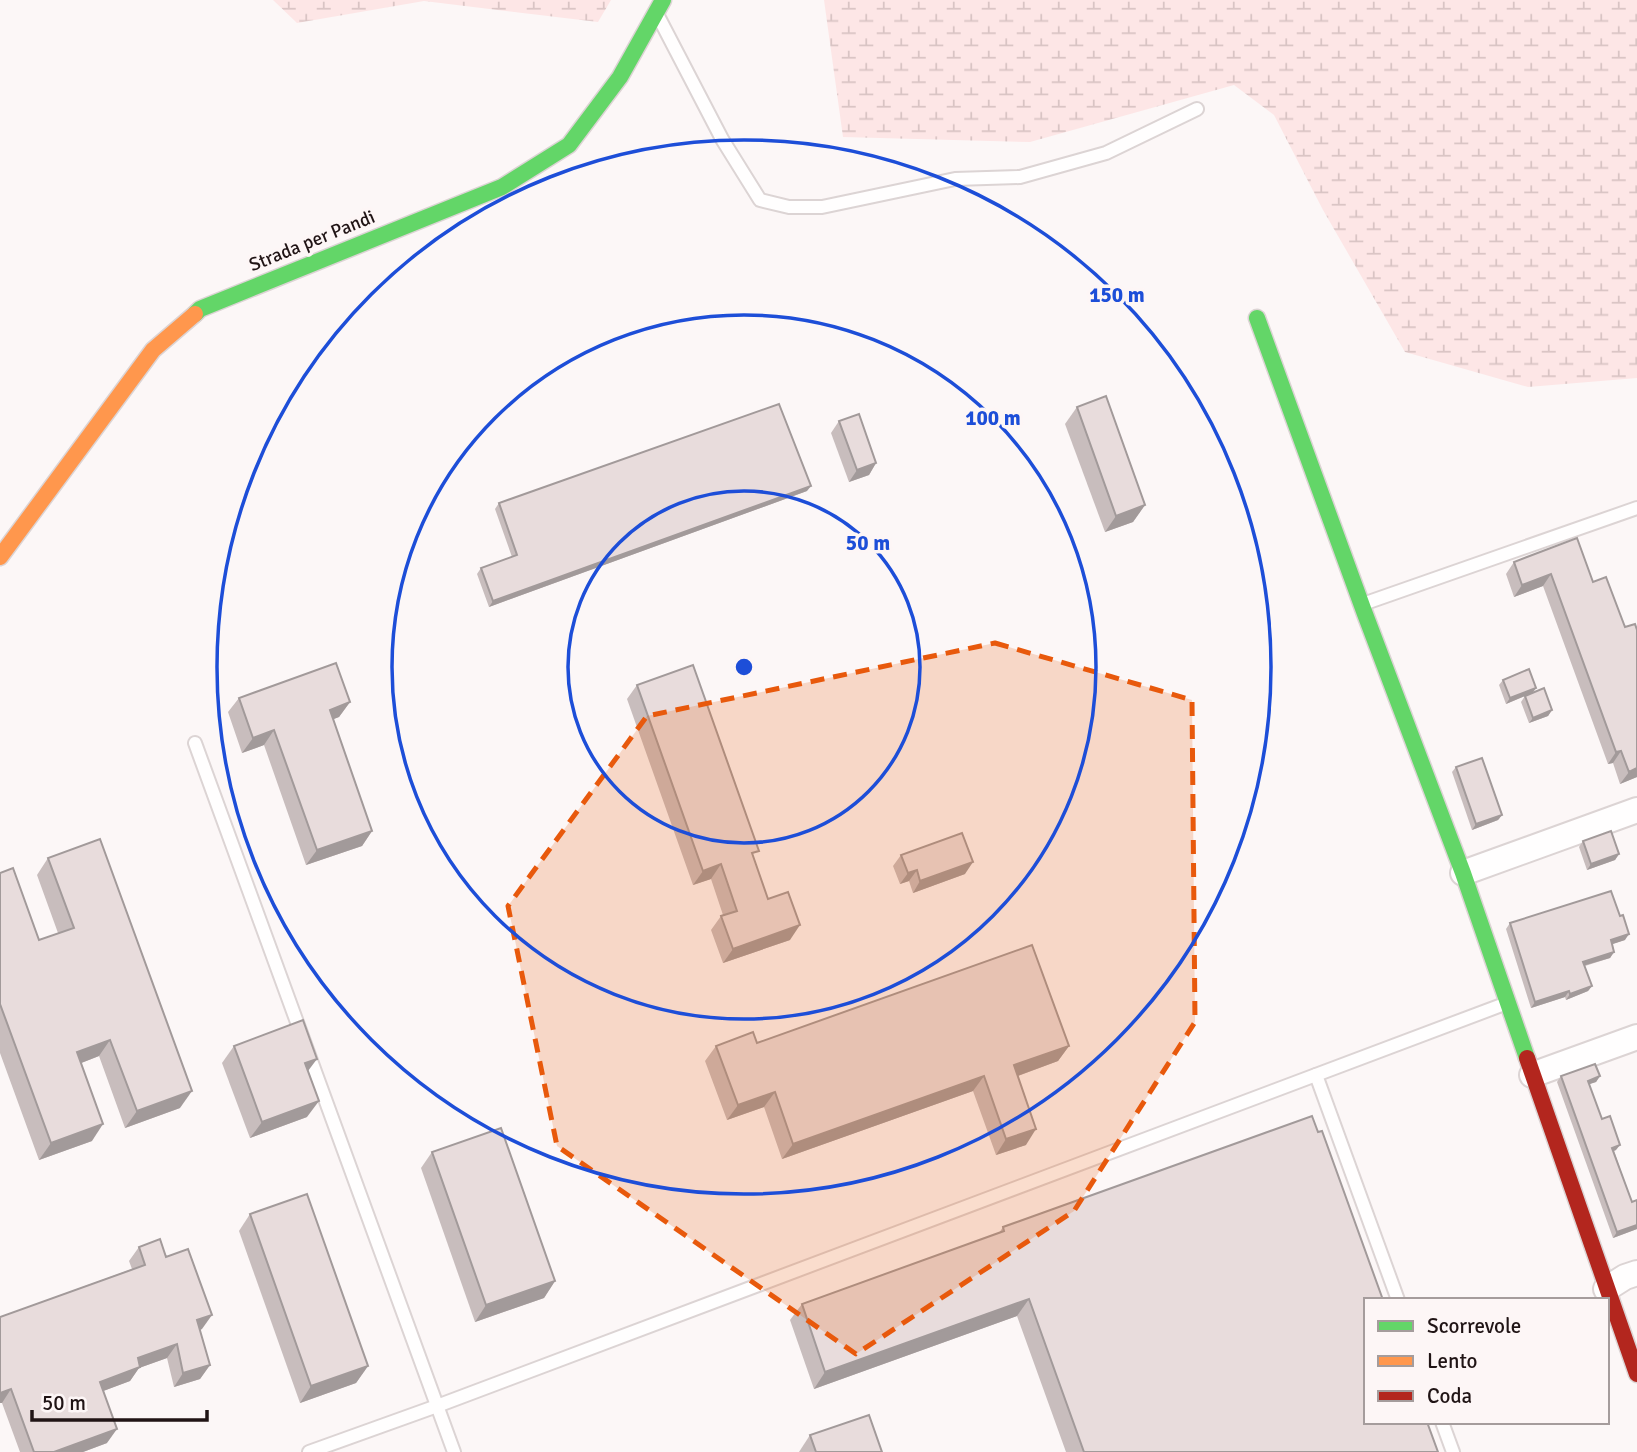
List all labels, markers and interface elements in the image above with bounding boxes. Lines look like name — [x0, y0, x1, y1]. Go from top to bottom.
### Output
street label: Strada per Pandi — [245, 205, 379, 277]
text: 150 m — [1089, 282, 1145, 308]
text: 100 m — [965, 405, 1021, 431]
text: 50 m — [846, 530, 890, 556]
centre of rings — [732, 655, 756, 679]
legend — [1364, 1298, 1609, 1424]
text: Scorrevole — [1427, 1313, 1521, 1339]
text: Lento — [1427, 1348, 1477, 1374]
scale bar — [32, 1378, 206, 1422]
text: Coda — [1427, 1383, 1472, 1409]
text: 50 m — [42, 1390, 86, 1416]

